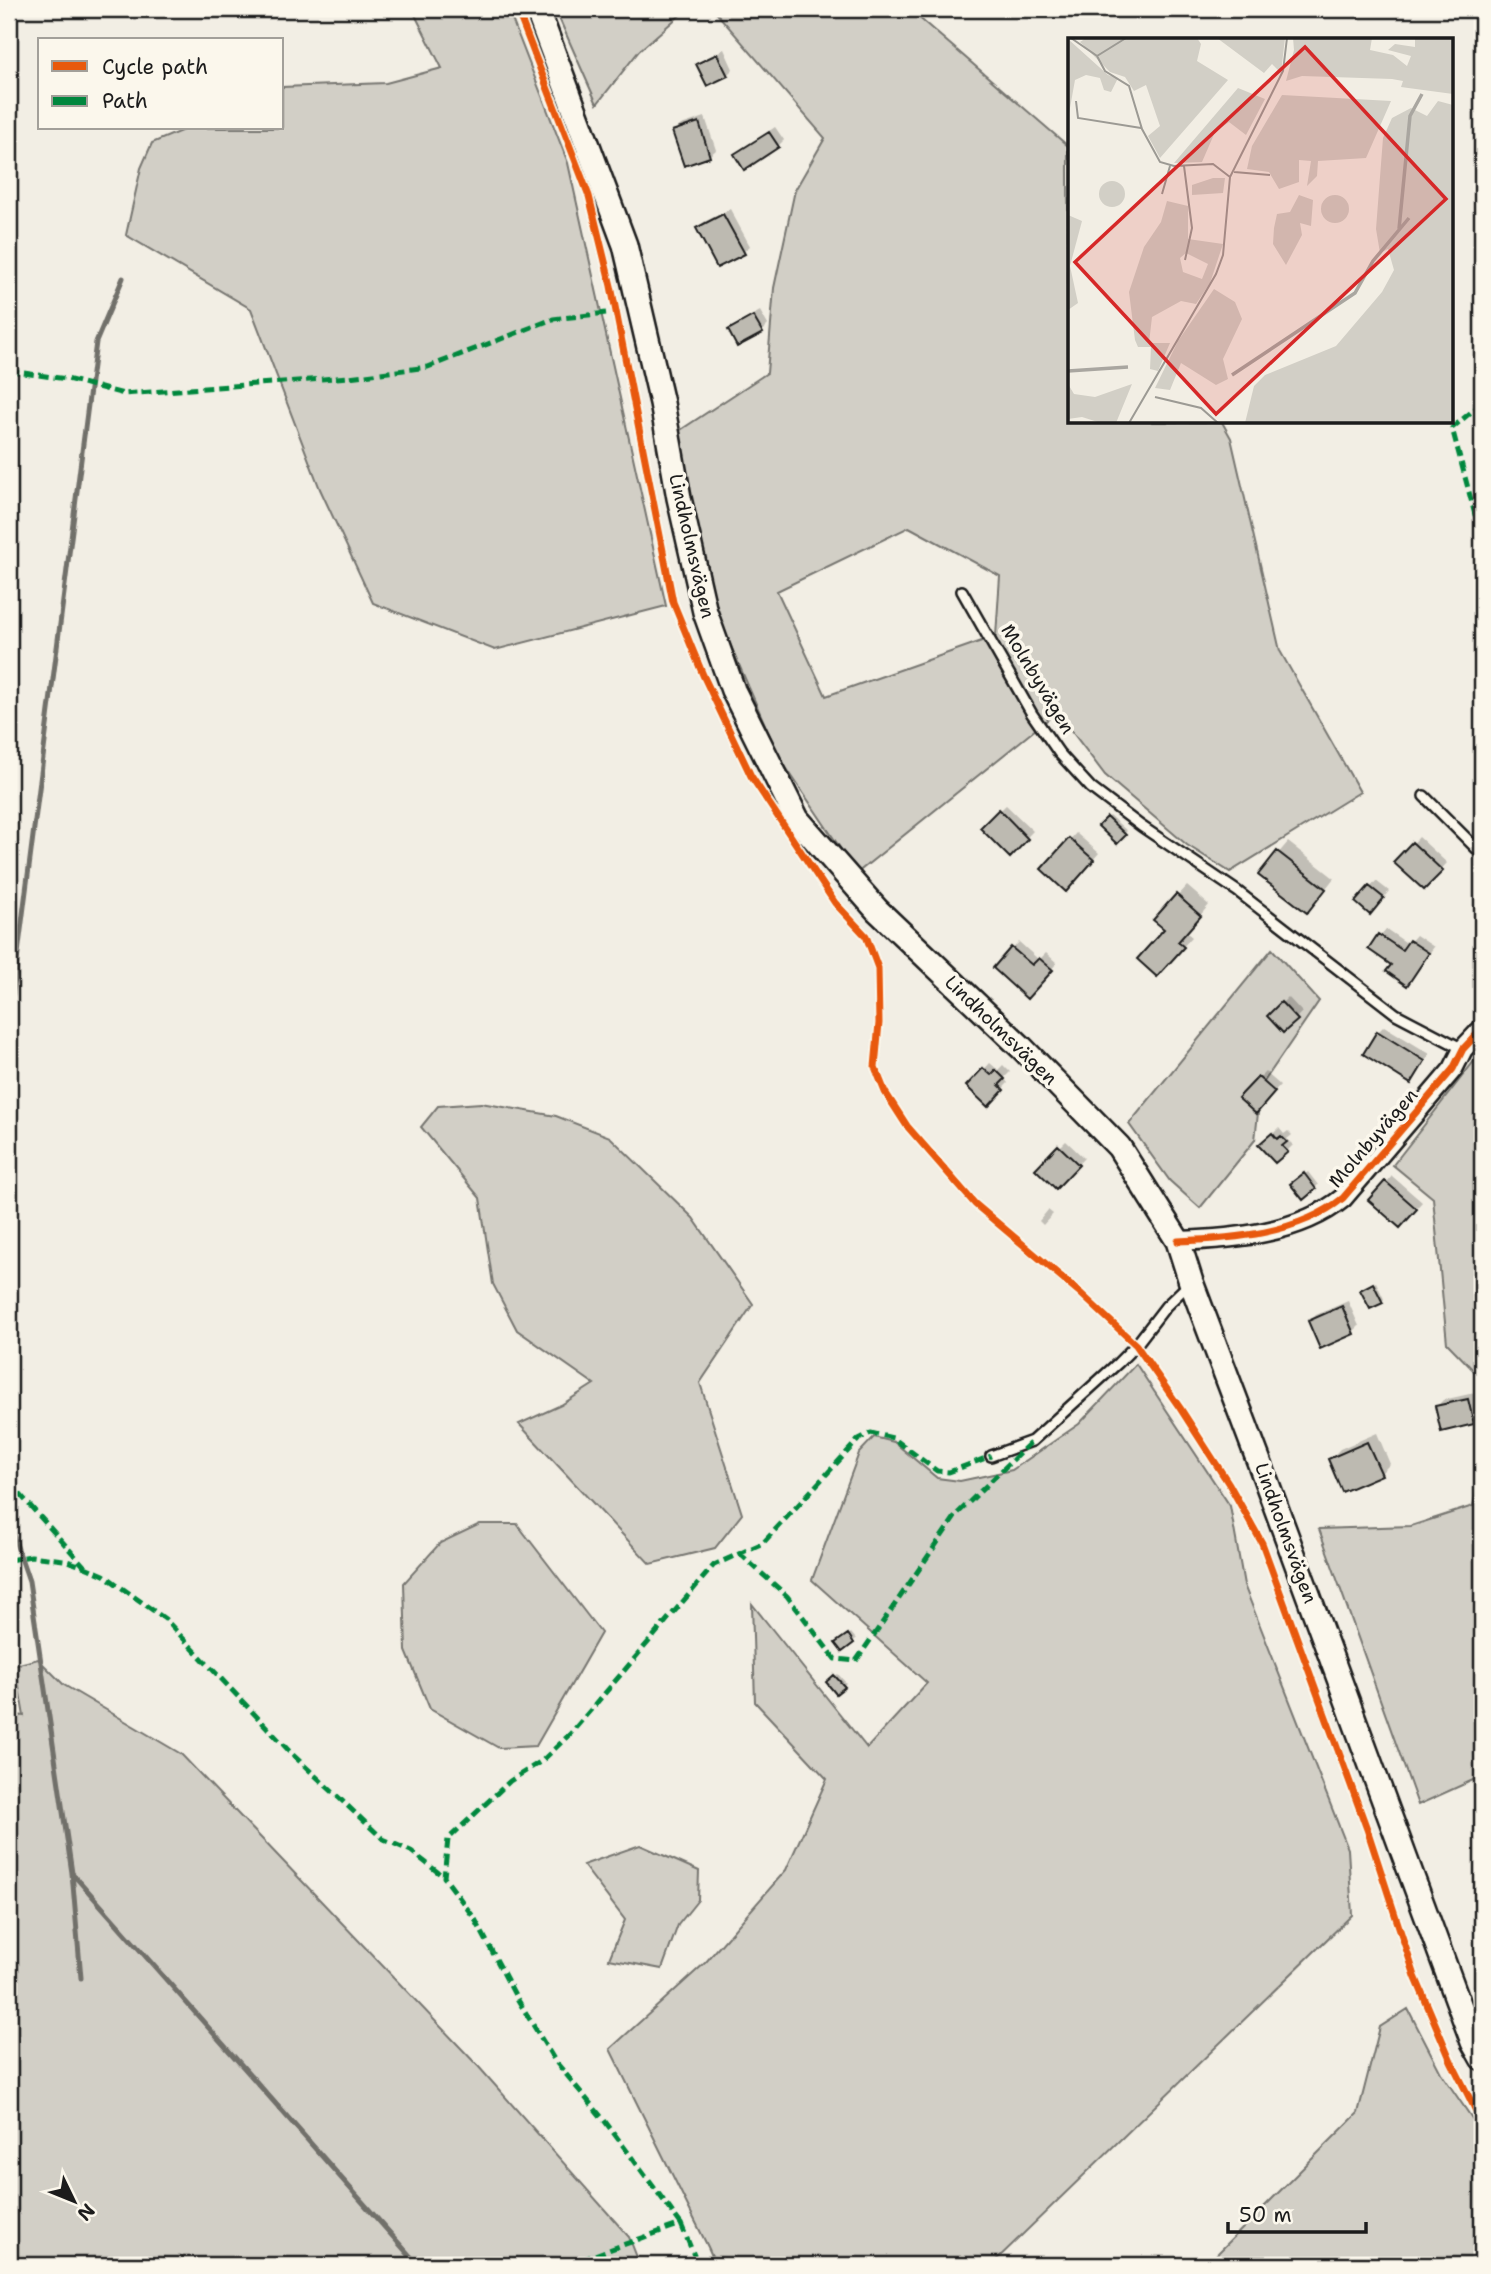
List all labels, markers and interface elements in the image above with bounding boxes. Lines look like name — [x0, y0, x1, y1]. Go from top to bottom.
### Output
legend — [38, 38, 284, 130]
inset map — [1068, 38, 1452, 424]
text: Cycle path — [102, 53, 208, 81]
text: Path — [102, 87, 148, 115]
street label: Lindholmsvägen — [663, 471, 721, 621]
street label: Molnbyvägen — [995, 619, 1081, 739]
street label: Lindholmsvägen — [939, 970, 1063, 1090]
street label: Molnbyvägen — [1323, 1083, 1423, 1193]
street label: Lindholmsvägen — [1249, 1459, 1323, 1607]
north arrow — [38, 2166, 108, 2236]
scale bar — [1228, 2190, 1367, 2234]
text: N — [72, 2198, 100, 2226]
text: 50 m — [1239, 2201, 1292, 2229]

